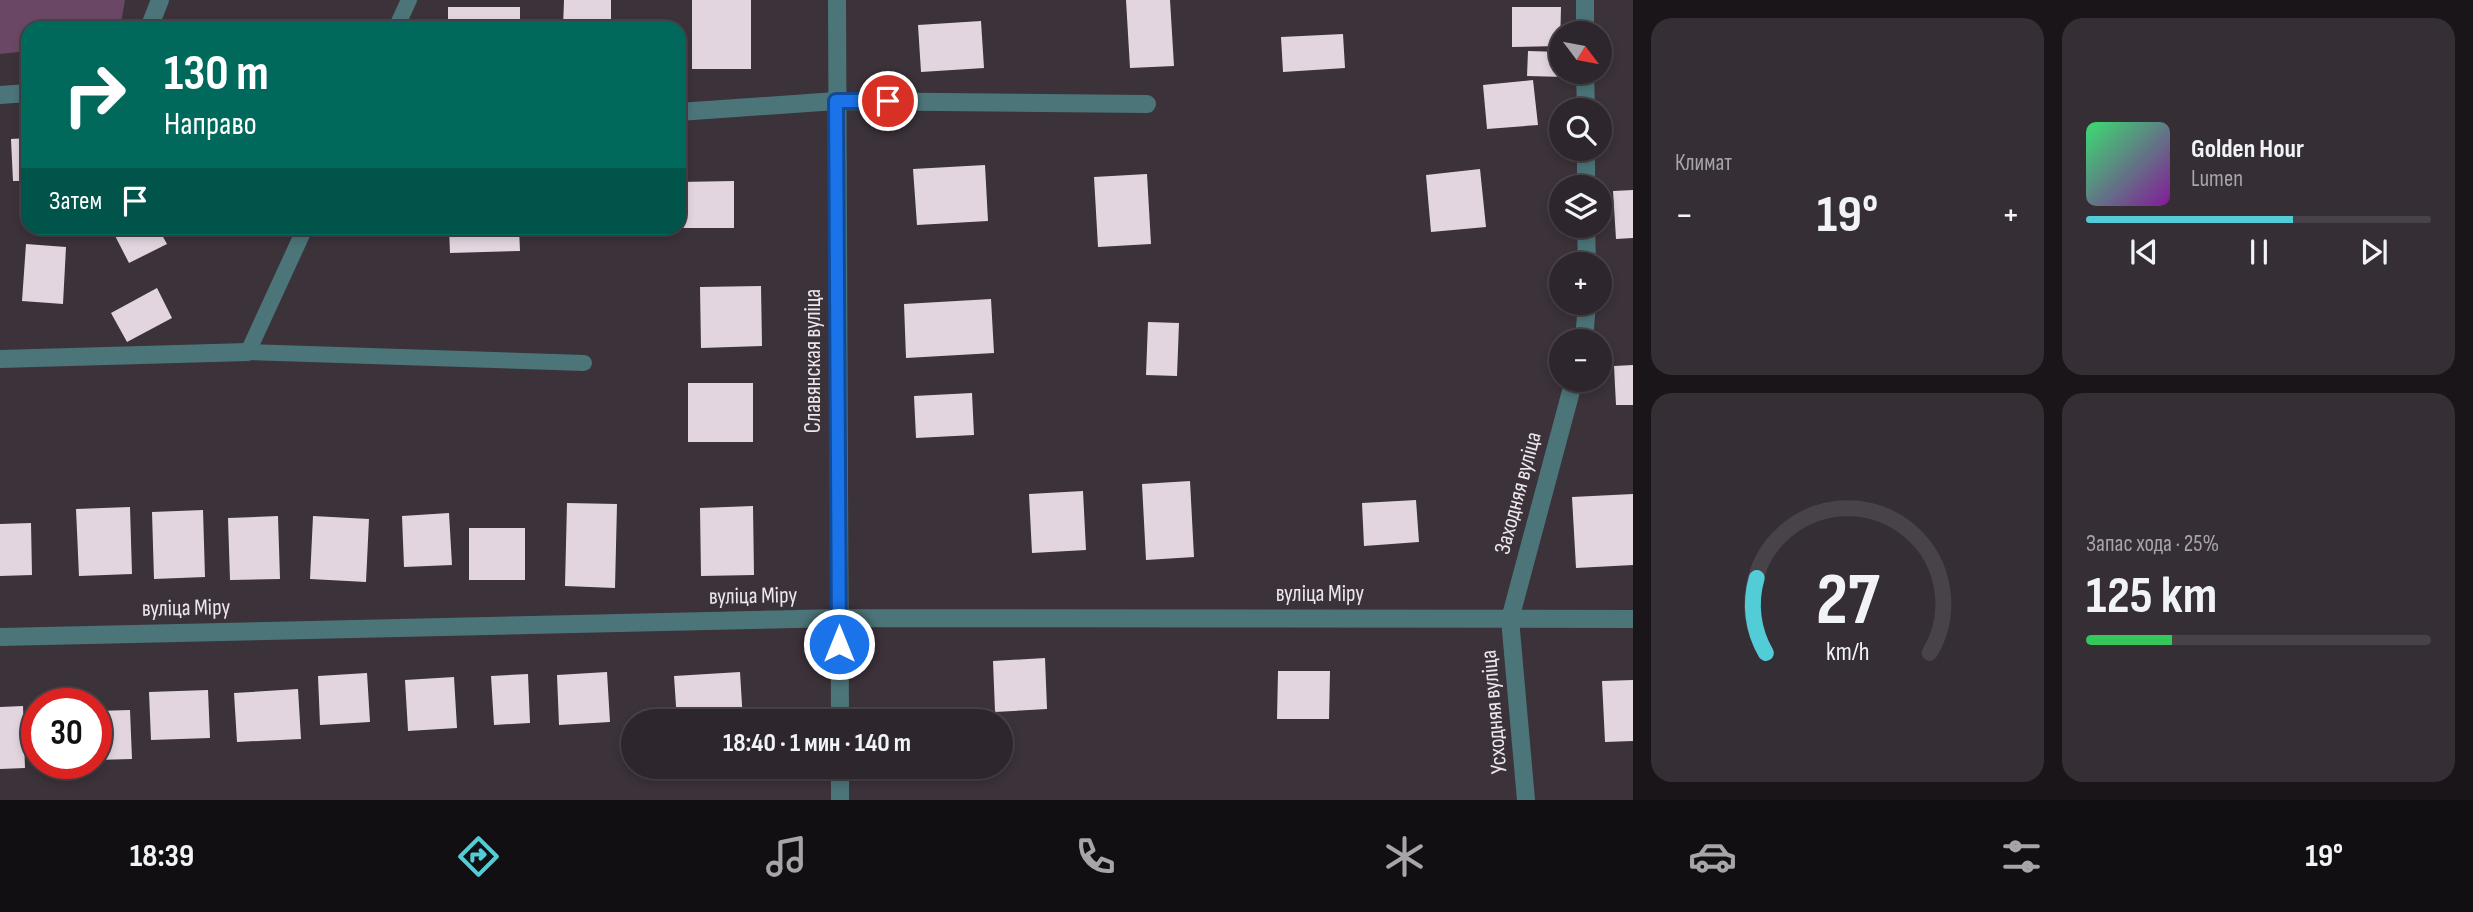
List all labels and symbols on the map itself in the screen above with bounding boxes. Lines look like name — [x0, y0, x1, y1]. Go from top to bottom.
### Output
north arrow — [1549, 21, 1612, 84]
pin — [858, 71, 918, 131]
street label: Славянская вуліца — [799, 289, 827, 433]
street label: Заходняя вуліца — [1488, 429, 1548, 557]
street label: вуліца Міру — [1276, 580, 1364, 608]
street label: вуліца Міру — [709, 581, 798, 611]
street label: вуліца Міру — [142, 593, 231, 623]
position arrow — [802, 607, 876, 681]
street label: Усходняя вуліца — [1475, 649, 1513, 775]
speed limit sign: 30 — [21, 688, 112, 779]

